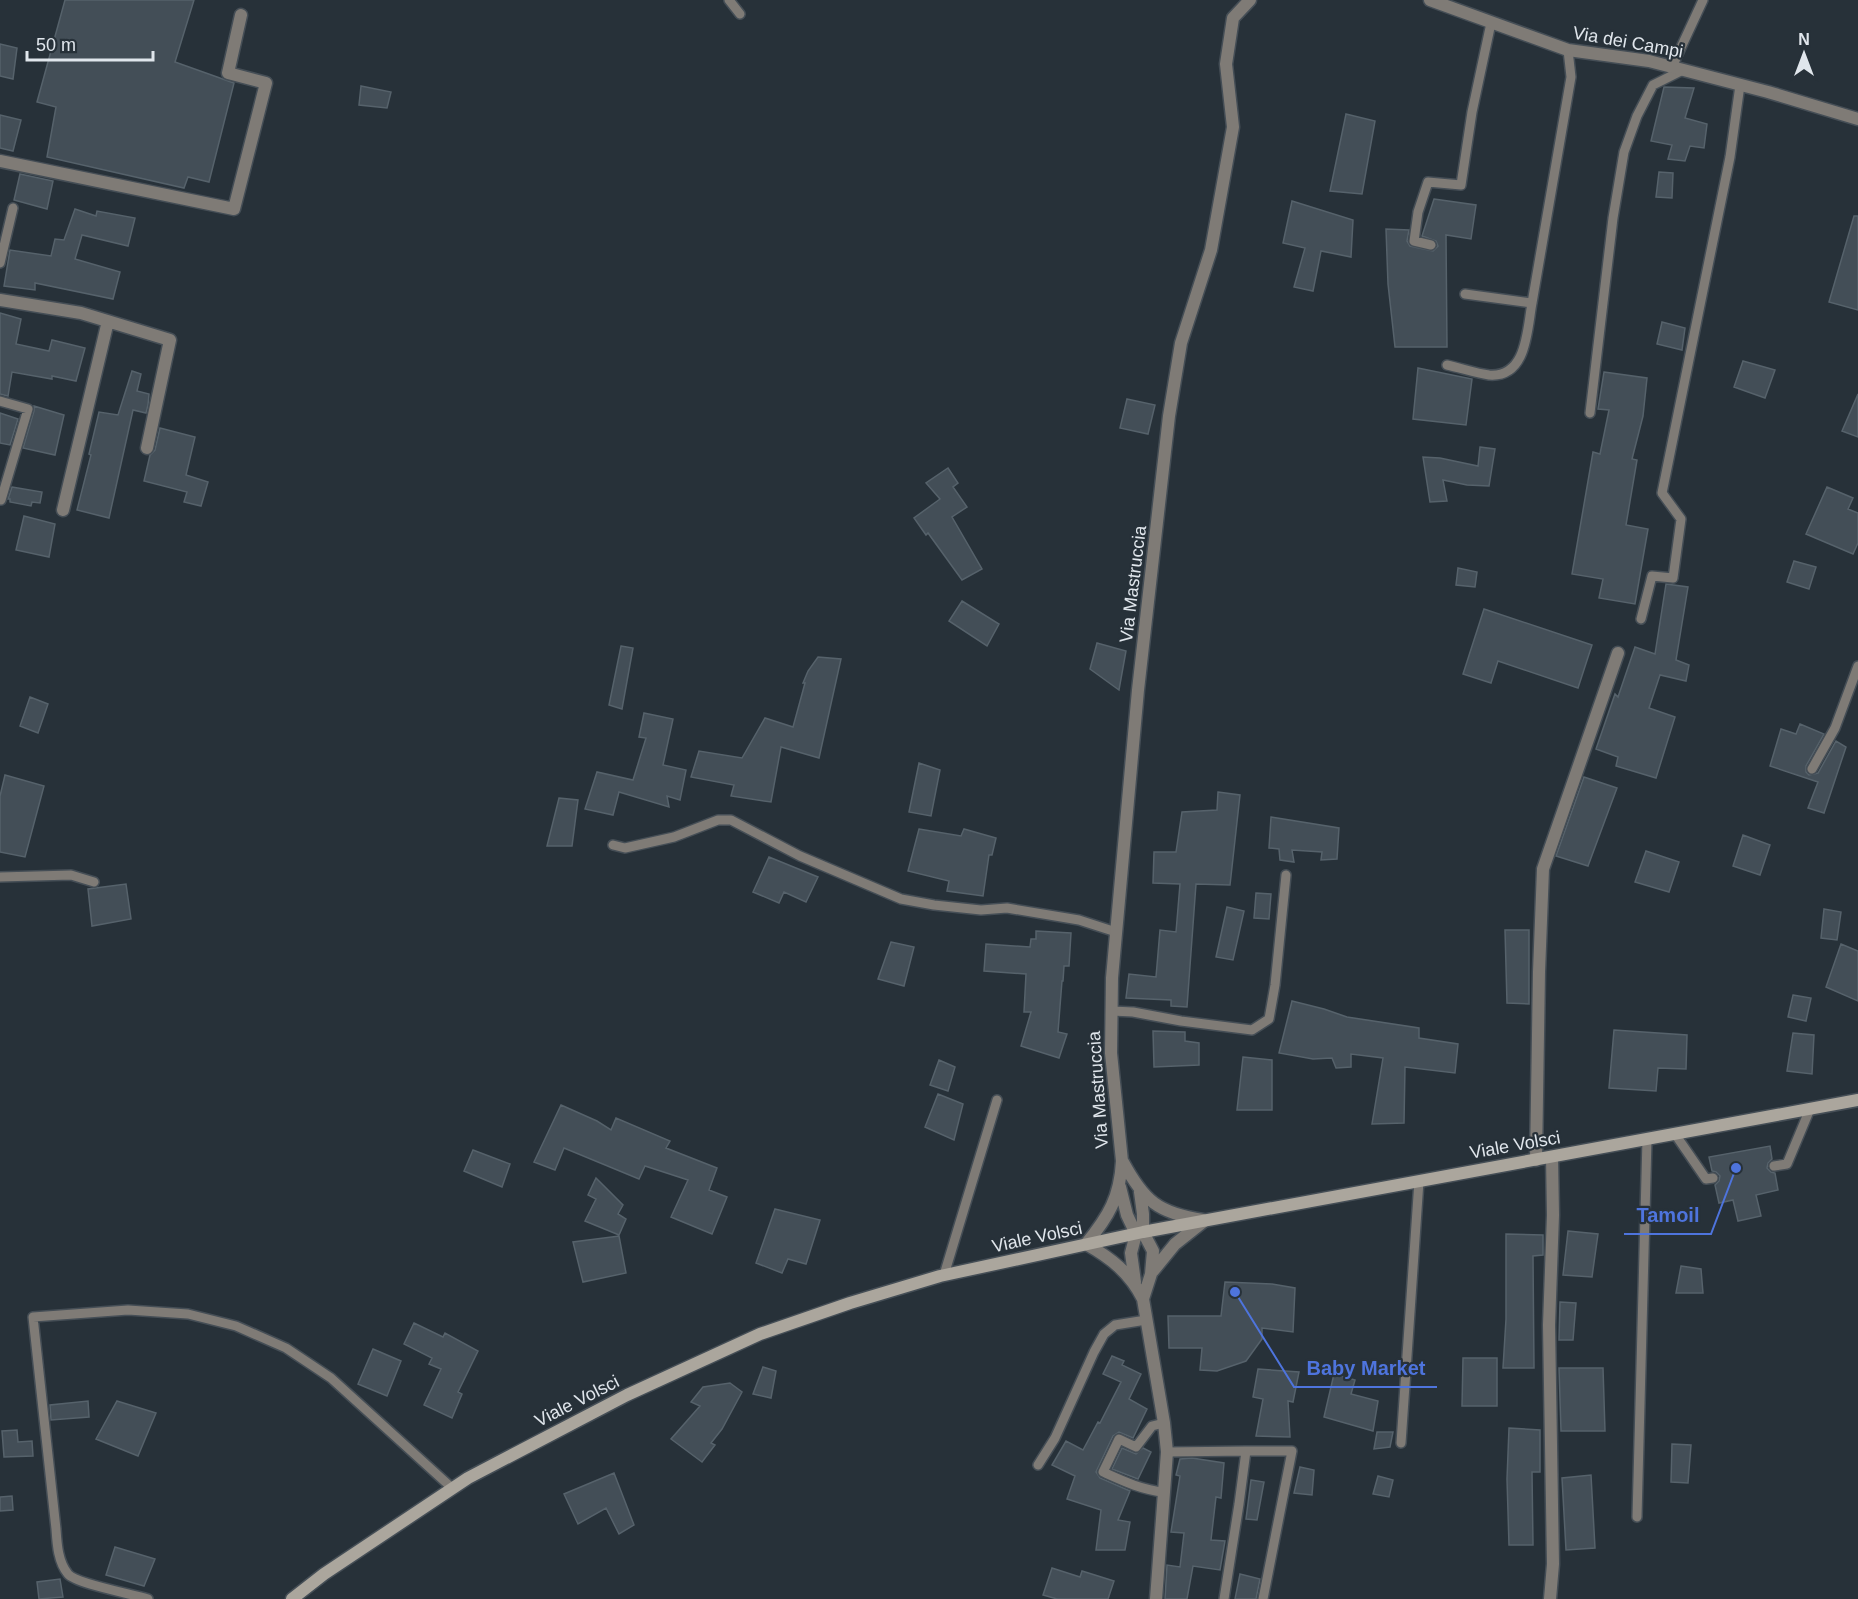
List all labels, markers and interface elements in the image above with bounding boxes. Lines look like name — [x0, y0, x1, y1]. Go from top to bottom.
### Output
street label: Via dei Campi — [1571, 22, 1685, 62]
scale bar — [27, 24, 153, 62]
north arrow — [1774, 24, 1834, 84]
text: N — [1798, 31, 1810, 48]
text: 50 m — [36, 35, 76, 55]
street label: Via Mastruccia — [1116, 523, 1150, 644]
street label: Via Mastruccia — [1084, 1030, 1112, 1149]
street label: Viale Volsci — [1468, 1127, 1562, 1163]
callout: Tamoil — [1624, 1196, 1711, 1234]
text: Tamoil — [1637, 1204, 1699, 1226]
street label: Viale Volsci — [990, 1218, 1084, 1256]
callout: Baby Market — [1294, 1349, 1437, 1387]
text: Baby Market — [1307, 1357, 1426, 1379]
street label: Viale Volsci — [532, 1371, 622, 1431]

